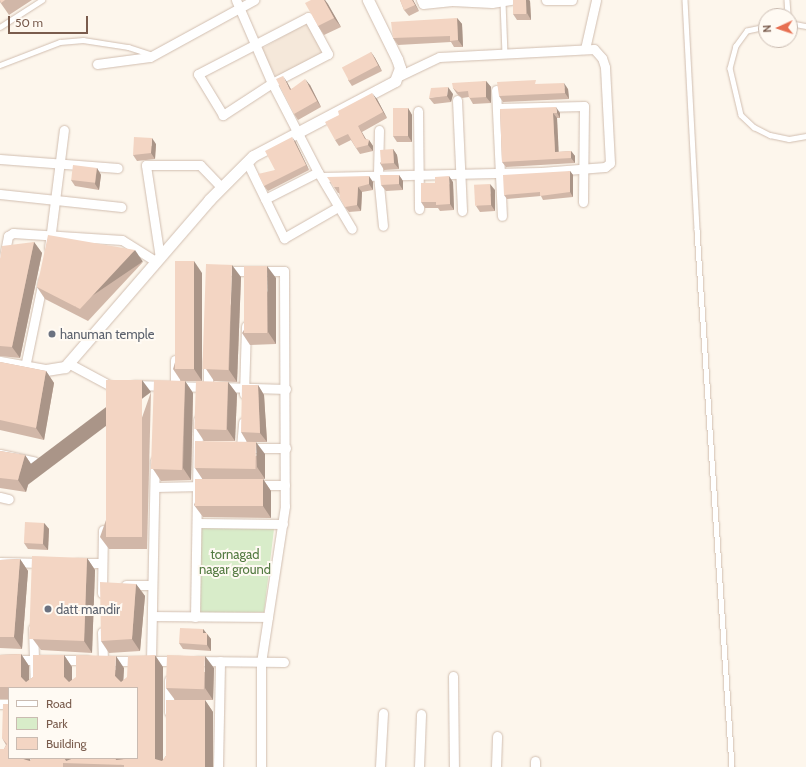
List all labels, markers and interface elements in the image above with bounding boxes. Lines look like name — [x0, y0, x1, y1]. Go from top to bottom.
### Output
scale bar — [10, 8, 90, 34]
north arrow — [758, 8, 798, 48]
text: 50 m — [15, 15, 43, 30]
text: N — [760, 24, 774, 33]
place label: hanuman temple — [60, 326, 154, 342]
marker: hanuman temple — [47, 329, 57, 339]
park label: tornagad nagar ground — [199, 547, 271, 578]
place label: datt mandir — [56, 601, 120, 617]
marker: datt mandir — [43, 604, 53, 614]
legend — [8, 687, 138, 759]
text: Road — [46, 696, 72, 711]
text: Park — [46, 716, 68, 731]
text: Building — [46, 736, 87, 751]

